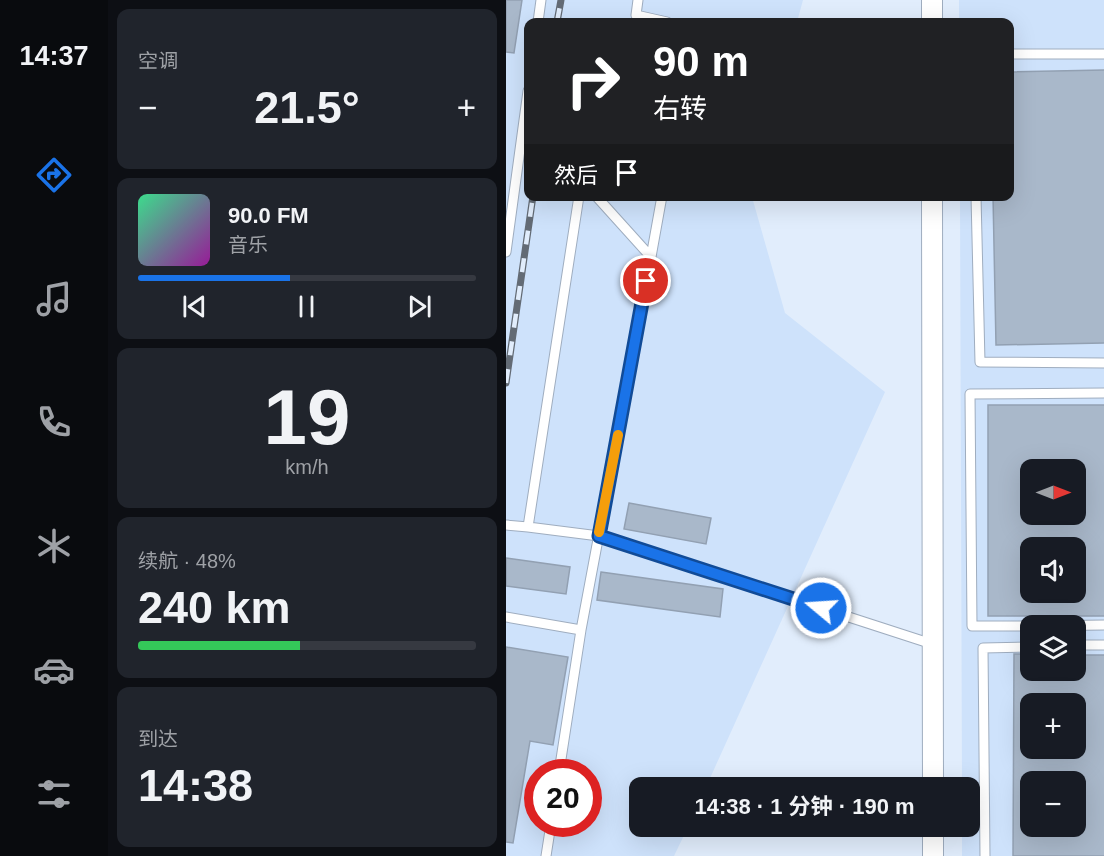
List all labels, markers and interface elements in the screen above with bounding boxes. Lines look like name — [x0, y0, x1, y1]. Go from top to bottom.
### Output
text: 90 m — [653, 38, 749, 85]
text: 14:37 — [19, 41, 89, 71]
icon: right — [554, 42, 632, 120]
text: 空调 — [138, 50, 178, 72]
text: 21.5° — [254, 82, 360, 133]
text: − — [138, 89, 157, 126]
text: + — [457, 89, 476, 126]
text: 右转 — [653, 94, 707, 124]
icon: directions — [33, 154, 75, 196]
icon: arrive — [610, 156, 643, 189]
text: 然后 — [554, 163, 598, 188]
text: 90.0 FM — [228, 203, 309, 228]
text: 音乐 — [228, 234, 268, 256]
pin — [620, 255, 671, 306]
icon: arrive — [629, 264, 662, 297]
icon: music — [33, 278, 75, 320]
icon: previous — [178, 290, 211, 323]
icon: pause — [290, 290, 323, 323]
icon: next — [403, 290, 436, 323]
text: 19 — [264, 373, 350, 461]
icon: phone — [33, 401, 75, 443]
text: km/h — [285, 456, 329, 478]
north arrow — [1020, 459, 1086, 525]
map controls — [1020, 459, 1086, 837]
icon: climate — [33, 525, 75, 567]
button: sound — [1020, 537, 1086, 603]
text: 续航 · 48% — [138, 550, 236, 572]
position arrow — [789, 576, 853, 640]
text: 240 km — [138, 582, 291, 633]
button: layers — [1020, 615, 1086, 681]
icon: car — [33, 649, 75, 691]
button: + — [1020, 693, 1086, 759]
text: 到达 — [138, 728, 178, 750]
speed limit sign: 20 — [524, 759, 602, 837]
text: 14:38 — [138, 760, 253, 811]
button: − — [1020, 771, 1086, 837]
icon: filters — [33, 773, 75, 815]
text: 14:38 · 1 分钟 · 190 m — [694, 794, 915, 819]

